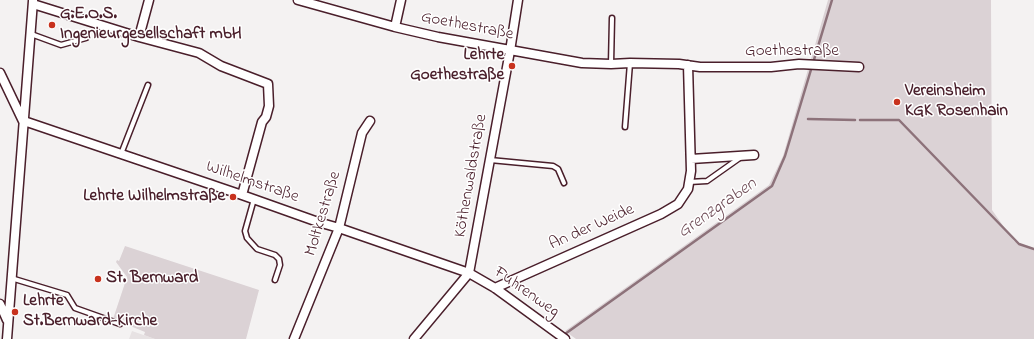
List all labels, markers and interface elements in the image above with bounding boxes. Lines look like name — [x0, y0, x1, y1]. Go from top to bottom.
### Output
place label: G.E.O.S. Ingenieurgesellschaft mbH — [60, 5, 242, 45]
street label: Goethestraße — [419, 8, 515, 46]
marker: G.E.O.S. Ingenieurgesellschaft mbH — [47, 20, 57, 30]
street label: Goethestraße — [745, 42, 839, 62]
place label: Lehrte Goethestraße — [410, 46, 504, 86]
marker: Lehrte Goethestraße — [507, 61, 517, 71]
place label: Vereinsheim KGK Rosenhain — [905, 82, 1008, 122]
marker: Vereinsheim KGK Rosenhain — [892, 97, 902, 107]
street label: Köthenwaldstraße — [451, 113, 493, 239]
street label: Wilhelmstraße — [203, 158, 301, 208]
street label: Moltkestraße — [301, 169, 347, 259]
water label: Grenzgraben — [674, 174, 762, 244]
place label: Lehrte Wilhelmstraße — [83, 187, 225, 207]
marker: Lehrte Wilhelmstraße — [228, 192, 238, 202]
street label: An der Weide — [546, 200, 638, 256]
street label: Fuhrenweg — [489, 263, 563, 323]
place label: St. Bernward — [106, 269, 198, 289]
marker: St. Bernward — [93, 274, 103, 284]
place label: Lehrte St.Bernward-Kirche — [23, 292, 157, 332]
marker: Lehrte St.Bernward-Kirche — [10, 307, 20, 317]

